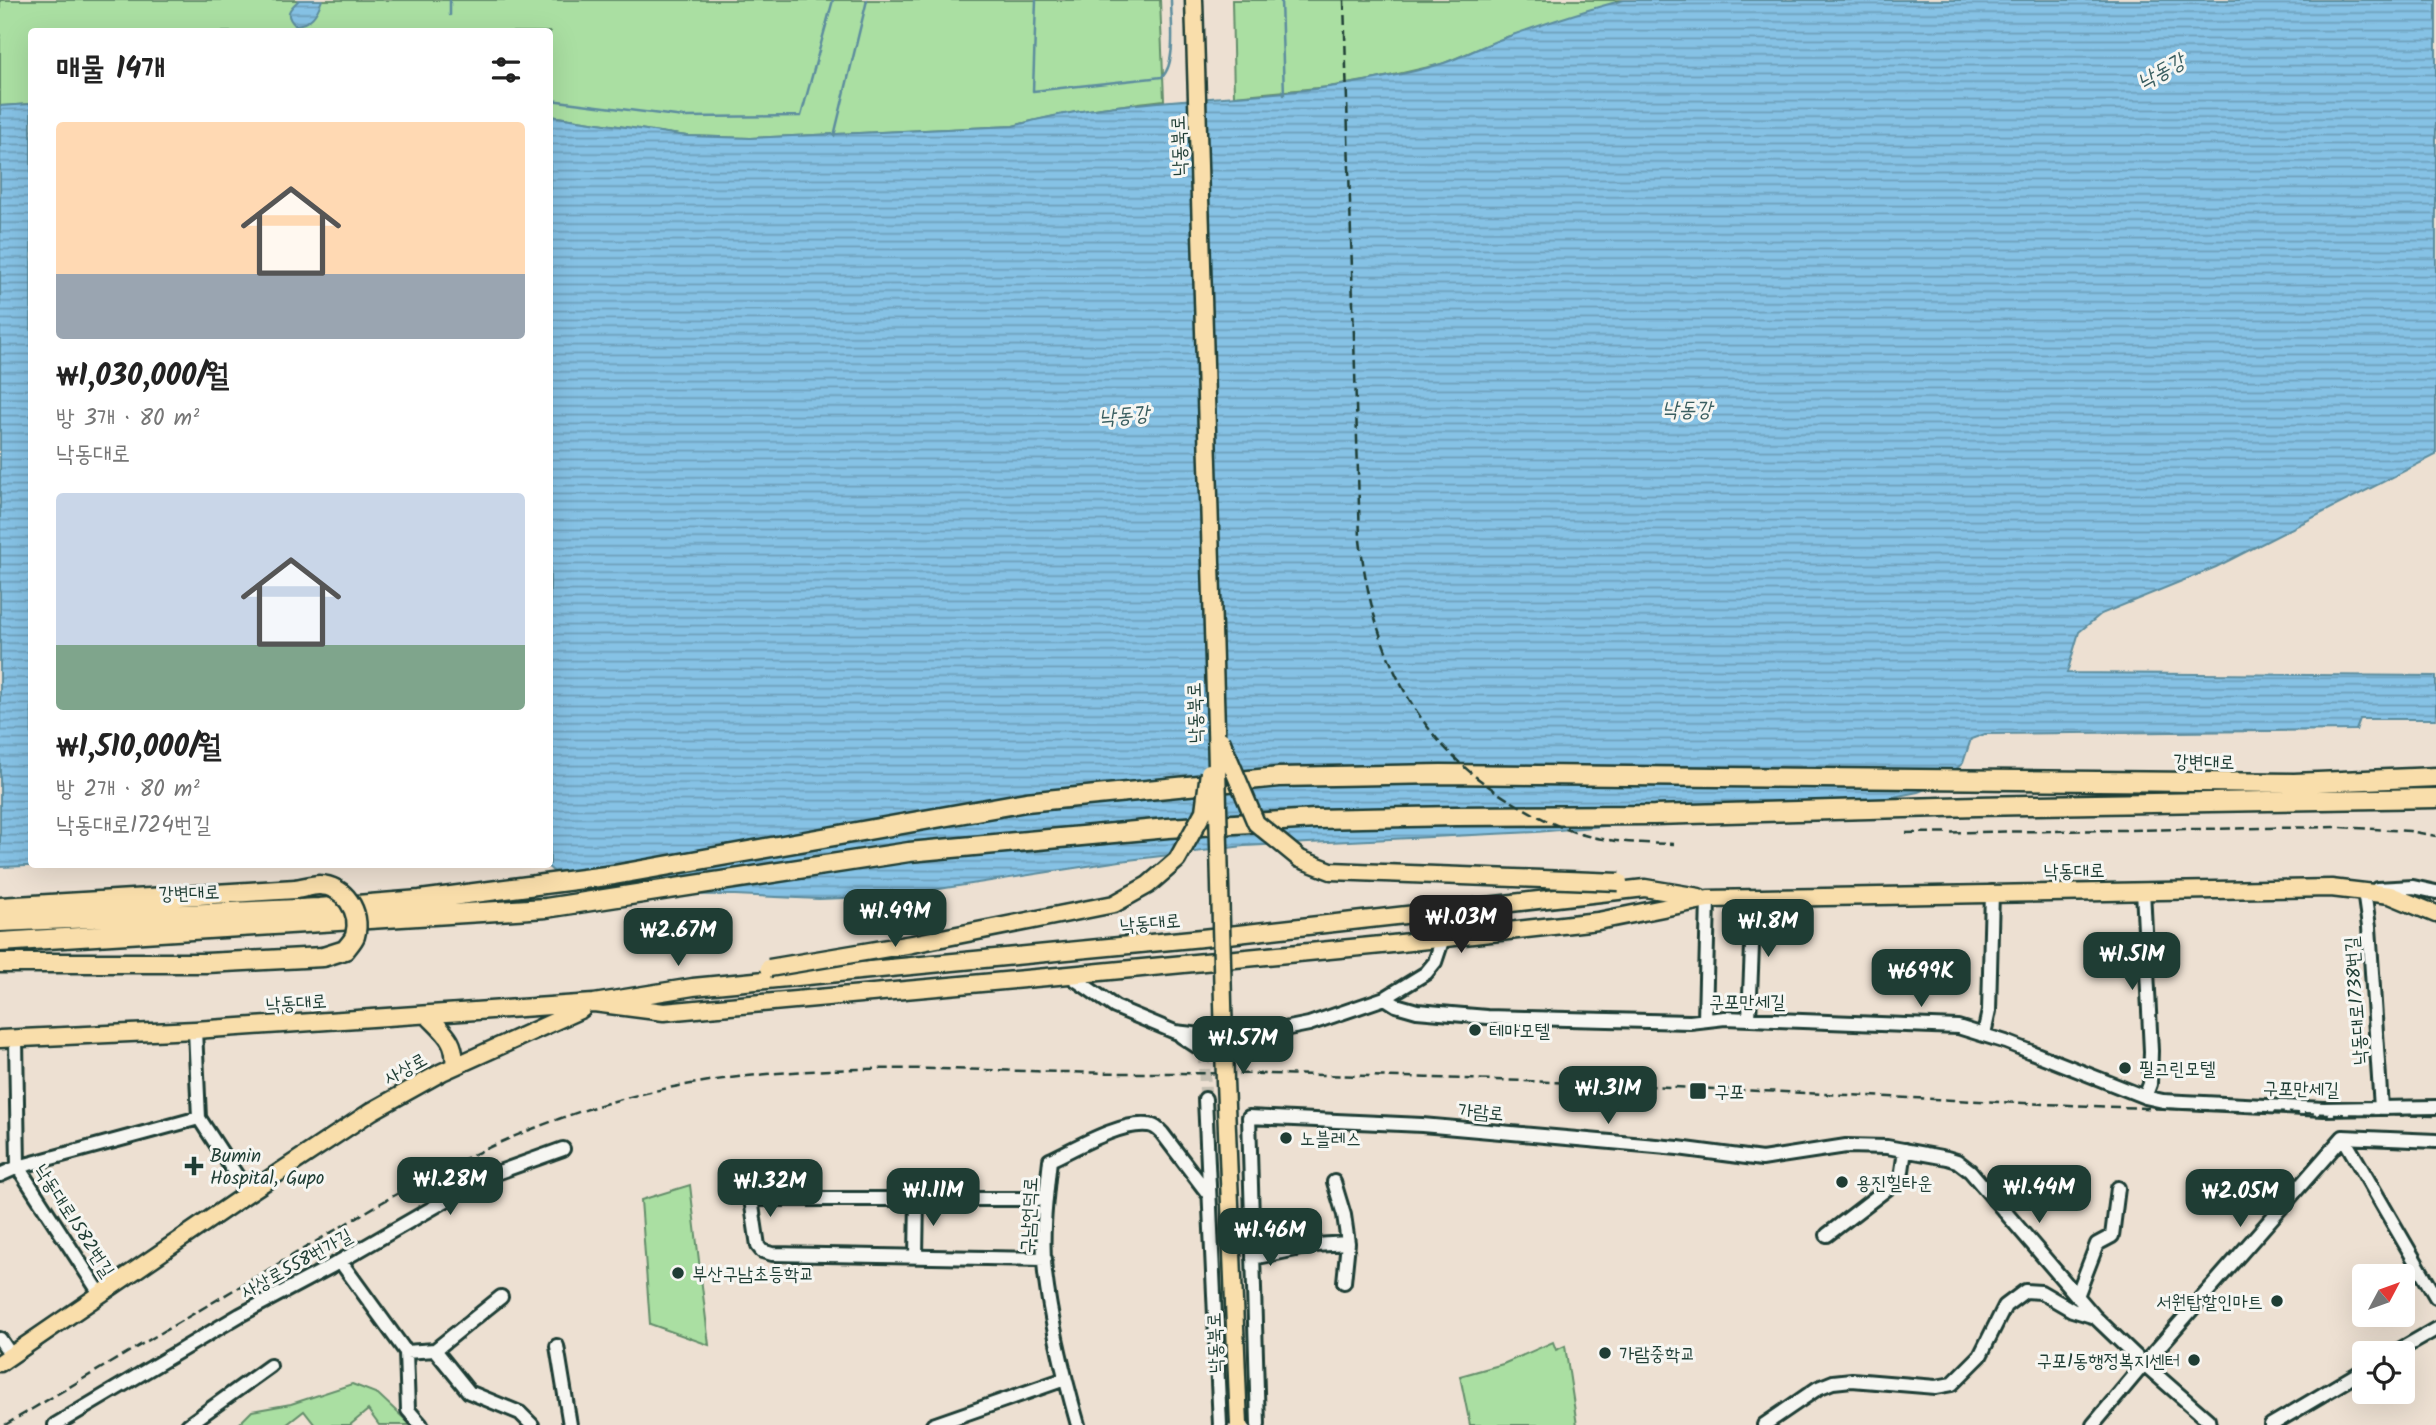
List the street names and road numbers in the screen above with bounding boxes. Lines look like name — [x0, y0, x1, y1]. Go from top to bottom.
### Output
street label: 낙동북로 — [1164, 115, 1196, 177]
street label: 낙동북로 — [1180, 682, 1212, 744]
street label: 강변대로 — [2173, 747, 2235, 779]
street label: 낙동대로 — [2043, 856, 2105, 888]
street label: 강변대로 — [158, 878, 220, 910]
street label: 낙동대로 — [1118, 906, 1182, 942]
street label: 낙동대로1738번길 — [2338, 936, 2376, 1066]
street label: 낙동대로 — [265, 987, 328, 1021]
street label: 구포만세길 — [1709, 988, 1785, 1018]
street label: 사상로 — [379, 1046, 433, 1094]
street label: 구포만세길 — [2262, 1074, 2339, 1106]
street label: 가람로 — [1457, 1096, 1505, 1130]
street label: 낙동대로1582번길 — [25, 1158, 121, 1284]
street label: 구남언덕로 — [1013, 1176, 1047, 1254]
street label: 사상로558번가길 — [236, 1222, 358, 1308]
street label: 낙동북로 — [1200, 1312, 1232, 1374]

